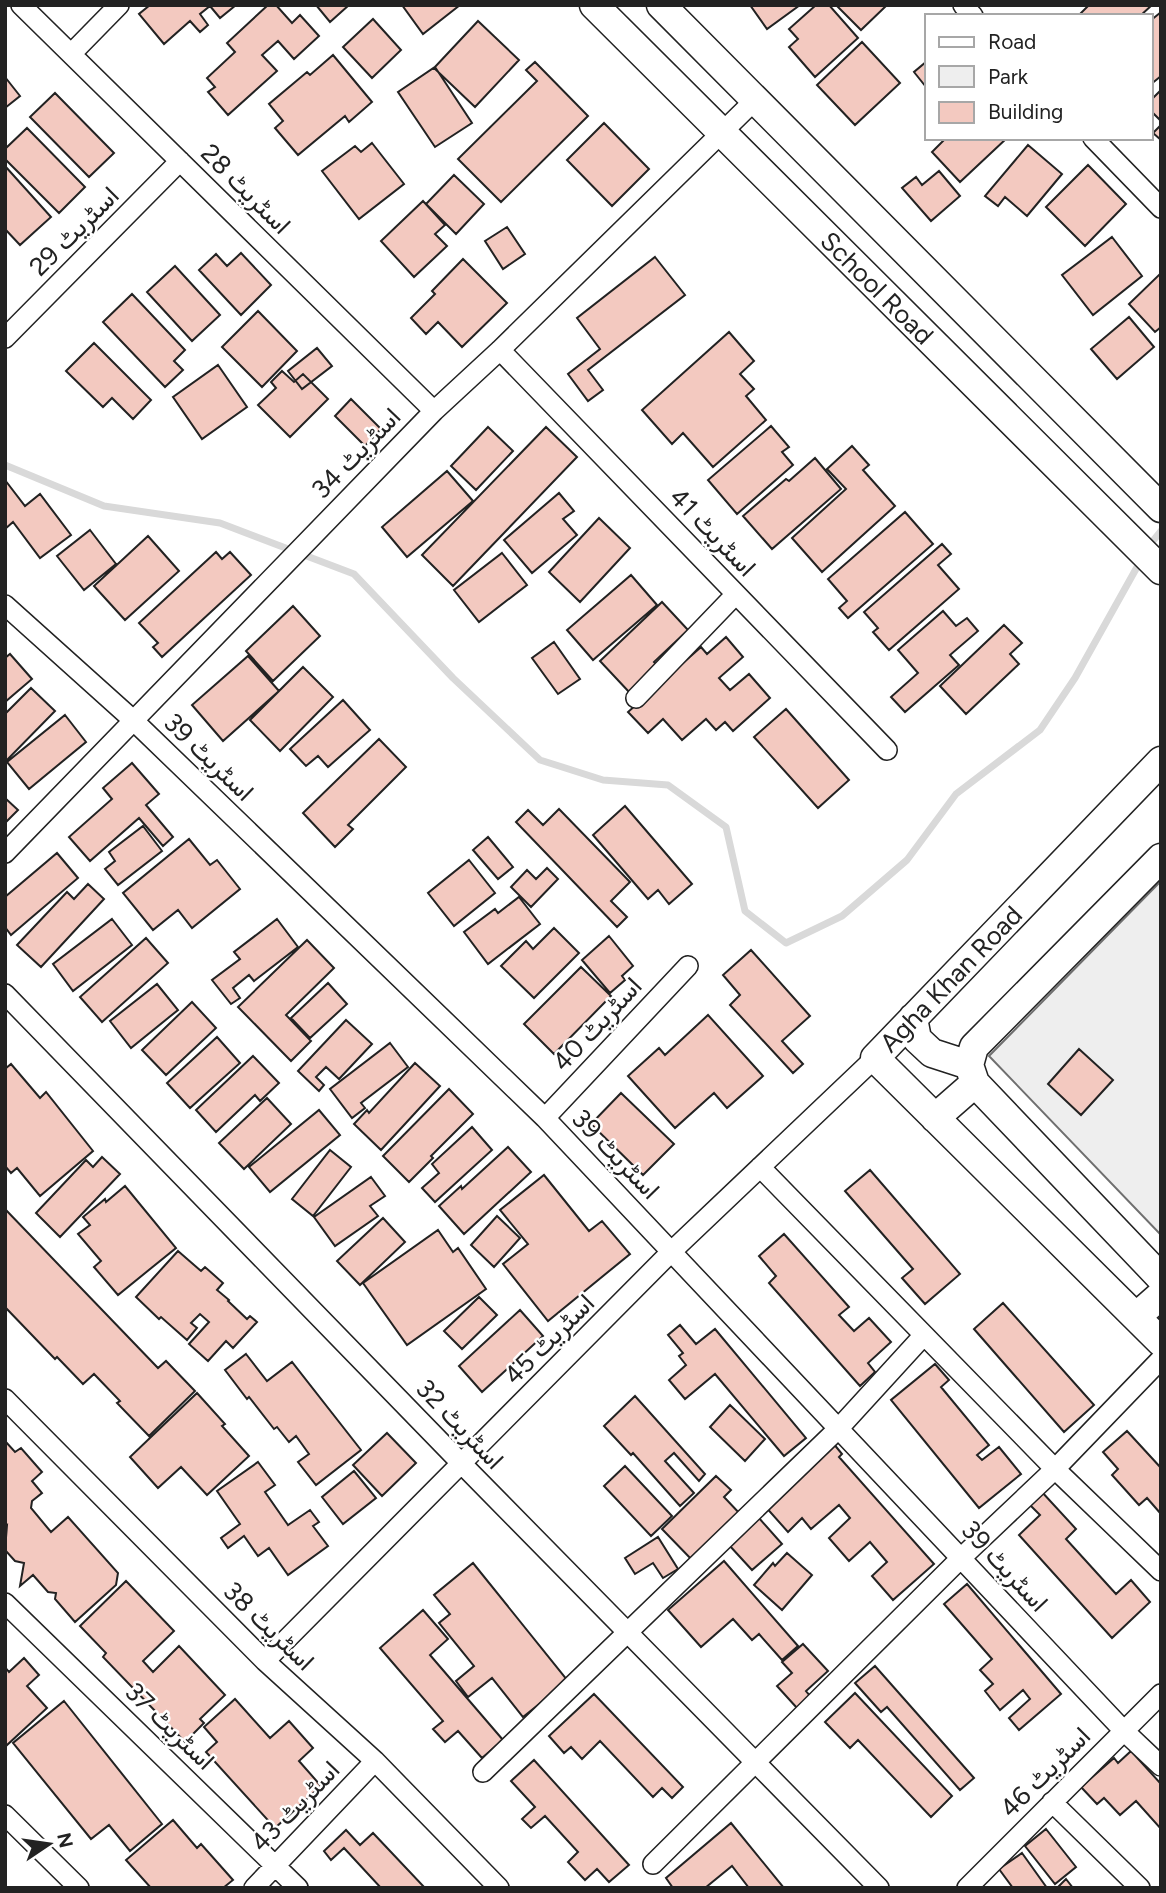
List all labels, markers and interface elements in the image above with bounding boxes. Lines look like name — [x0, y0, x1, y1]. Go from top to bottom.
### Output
legend — [925, 14, 1152, 140]
text: Road — [988, 29, 1036, 54]
text: Park — [988, 64, 1029, 89]
text: Building — [988, 99, 1063, 124]
street label: اسٹریٹ 28 — [194, 137, 298, 241]
street label: اسٹریٹ 29 — [23, 180, 125, 282]
street label: School Road — [814, 225, 940, 351]
street label: اسٹریٹ 34 — [305, 401, 407, 505]
street label: اسٹریٹ 41 — [663, 481, 763, 583]
street label: اسٹریٹ 39 — [157, 706, 261, 808]
street label: Agha Khan Road — [873, 899, 1029, 1059]
street label: اسٹریٹ 40 — [545, 970, 649, 1078]
street label: اسٹریٹ 39 — [565, 1102, 667, 1206]
street label: اسٹریٹ 45 — [497, 1287, 601, 1391]
street label: اسٹریٹ 32 — [409, 1372, 511, 1476]
street label: اسٹریٹ 39 — [955, 1514, 1055, 1618]
street label: اسٹریٹ 38 — [217, 1575, 321, 1677]
street label: اسٹریٹ 37 — [119, 1676, 221, 1776]
street label: اسٹریٹ 46 — [993, 1720, 1097, 1824]
street label: اسٹریٹ 43 — [244, 1754, 346, 1858]
north arrow — [14, 1809, 84, 1879]
text: N — [52, 1831, 78, 1850]

